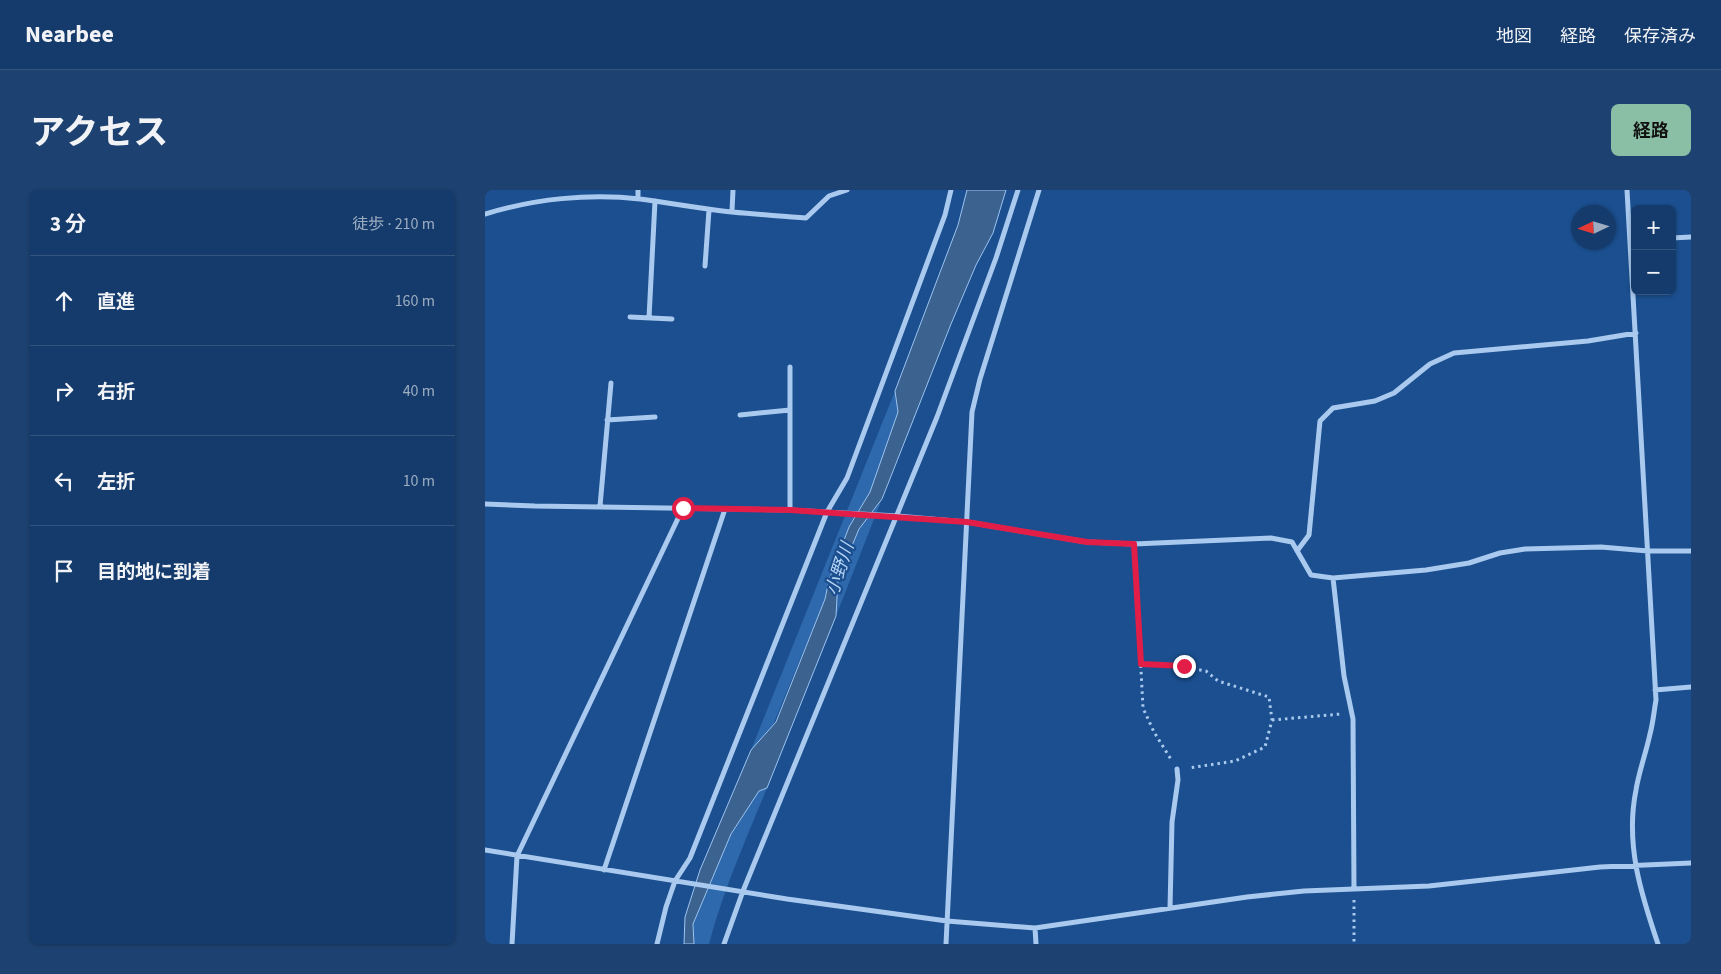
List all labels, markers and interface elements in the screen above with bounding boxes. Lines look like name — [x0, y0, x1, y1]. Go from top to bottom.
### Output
text: Nearbee — [25, 17, 114, 52]
text: 地図 — [1496, 24, 1532, 49]
text: 経路 — [1560, 24, 1596, 49]
text: 保存済み — [1624, 24, 1696, 49]
button: 経路 — [1611, 104, 1691, 156]
text: アクセス — [30, 108, 168, 158]
north arrow — [1571, 205, 1616, 250]
map controls — [1631, 205, 1676, 295]
button: + — [1631, 205, 1676, 250]
text: 3 分 — [50, 209, 86, 239]
text: 徒歩 · 210 m — [352, 213, 435, 235]
button: − — [1631, 250, 1676, 295]
icon: ahead — [50, 287, 78, 315]
text: 直進 — [97, 289, 135, 316]
text: 160 m — [395, 290, 435, 312]
icon: right — [50, 377, 78, 405]
text: 右折 — [97, 379, 135, 406]
text: 40 m — [403, 380, 435, 402]
icon: left — [50, 467, 78, 495]
text: 左折 — [97, 469, 135, 496]
text: 10 m — [403, 470, 435, 492]
route start — [672, 497, 695, 520]
water label: 小野川 — [820, 538, 861, 599]
icon: arrive — [50, 557, 78, 585]
text: 目的地に到着 — [97, 559, 211, 586]
route end — [1173, 655, 1196, 678]

